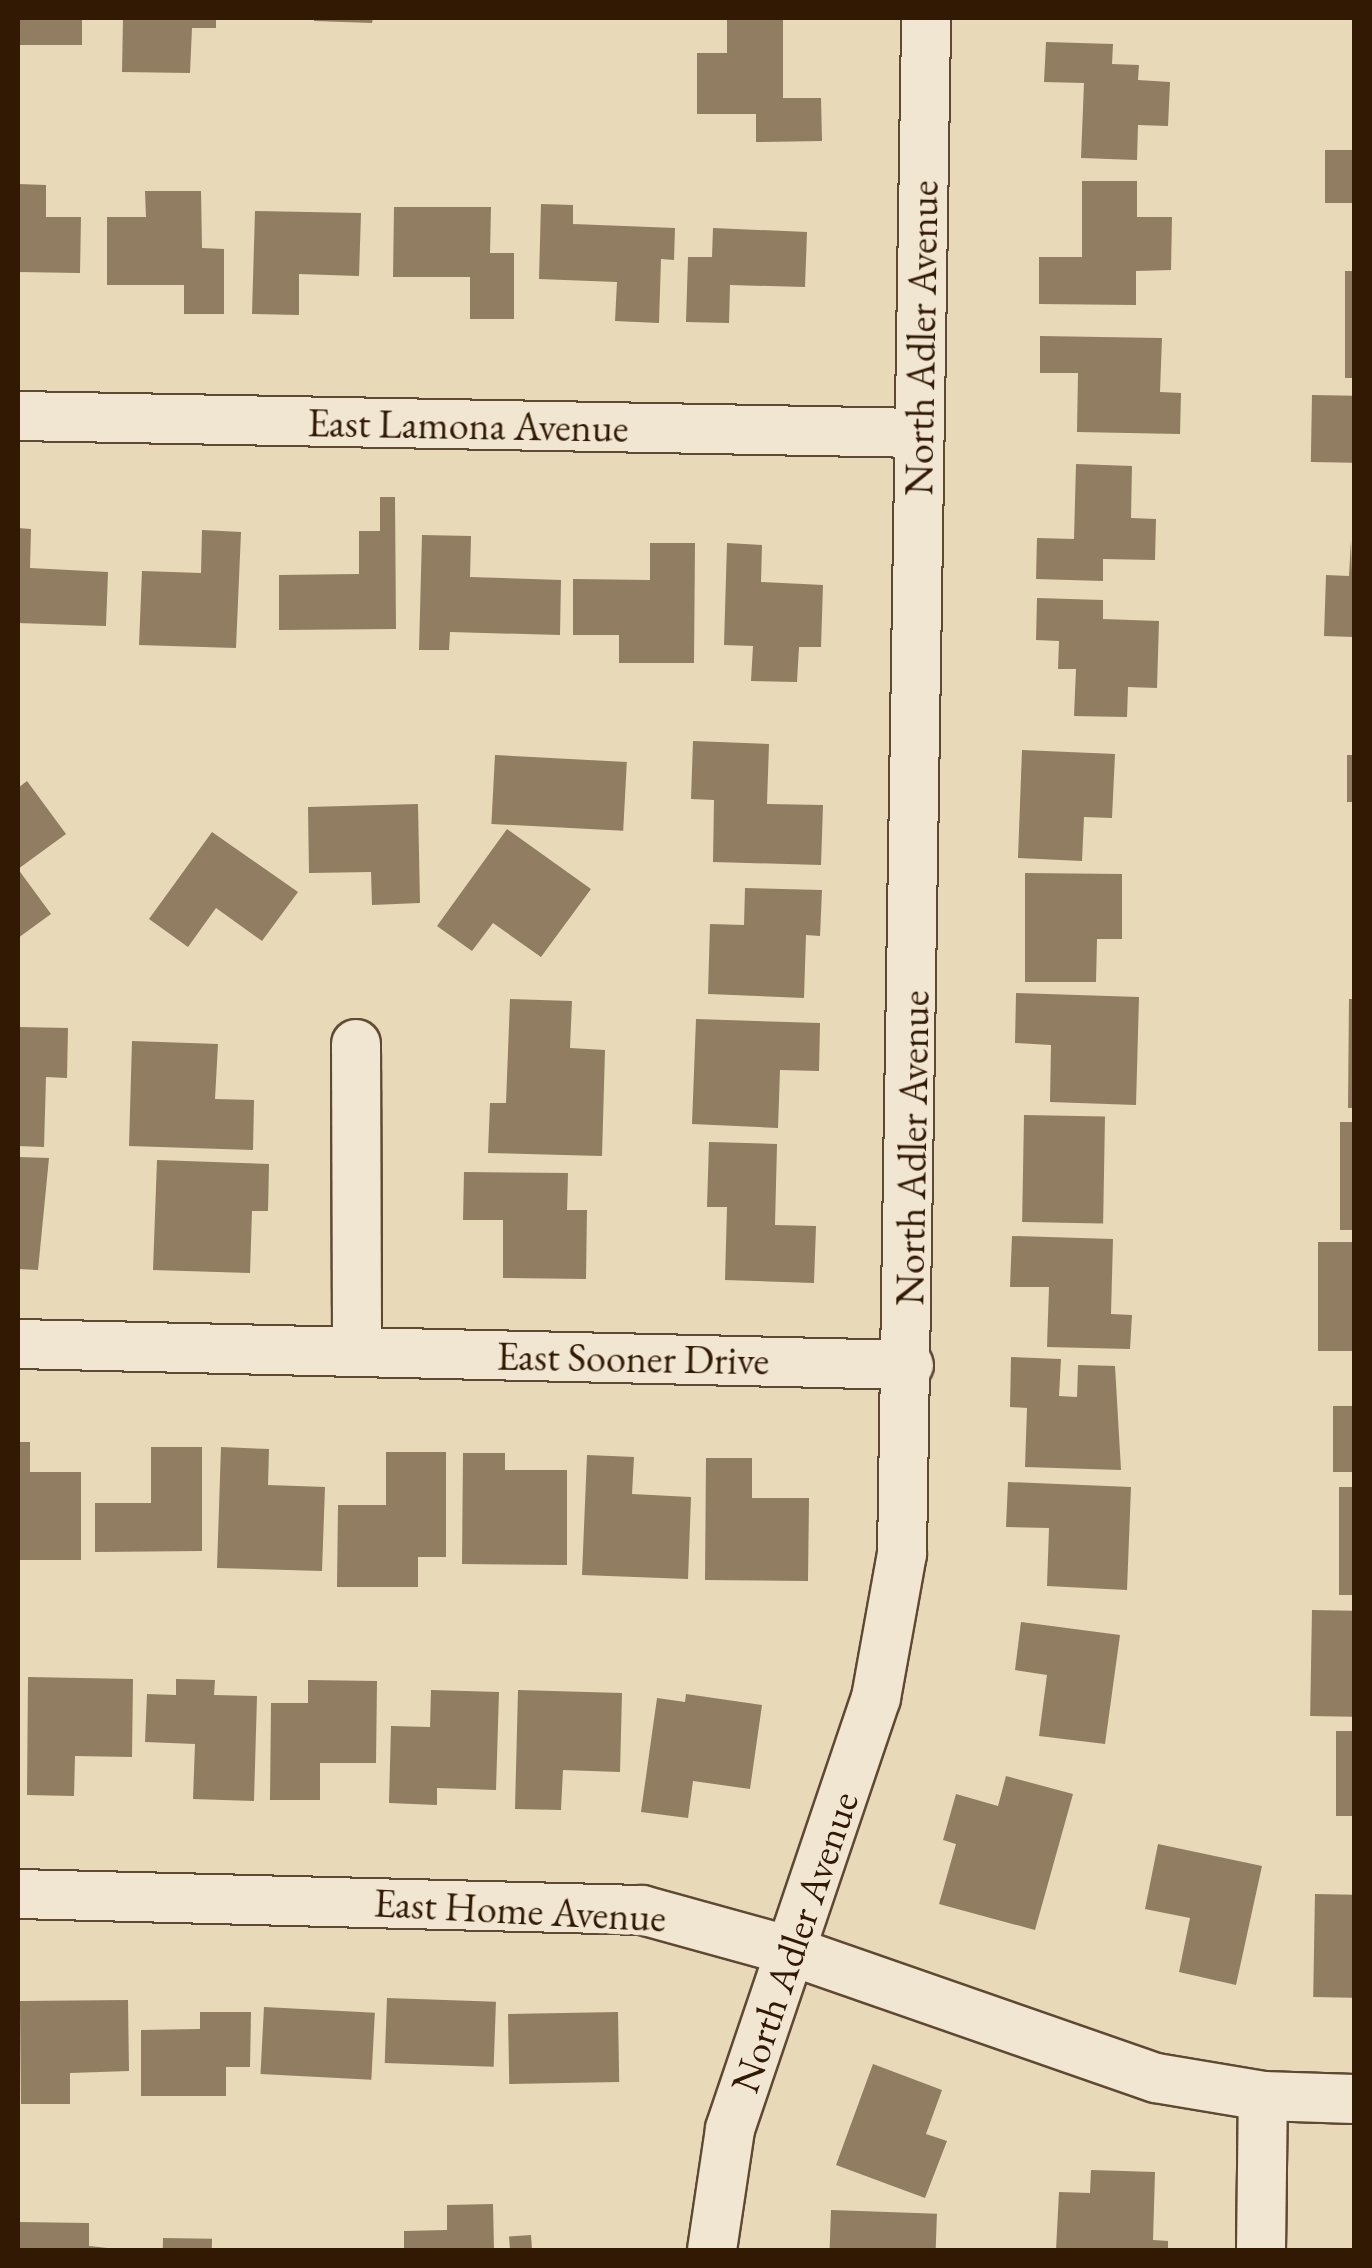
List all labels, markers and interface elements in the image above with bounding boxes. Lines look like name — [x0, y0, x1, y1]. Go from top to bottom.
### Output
street label: North Adler Avenue — [894, 180, 948, 496]
street label: East Lamona Avenue — [307, 398, 629, 452]
street label: North Adler Avenue — [885, 990, 939, 1306]
street label: East Sooner Drive — [496, 1332, 770, 1384]
street label: North Adler Avenue — [720, 1785, 868, 2099]
street label: East Home Avenue — [373, 1878, 667, 1942]

